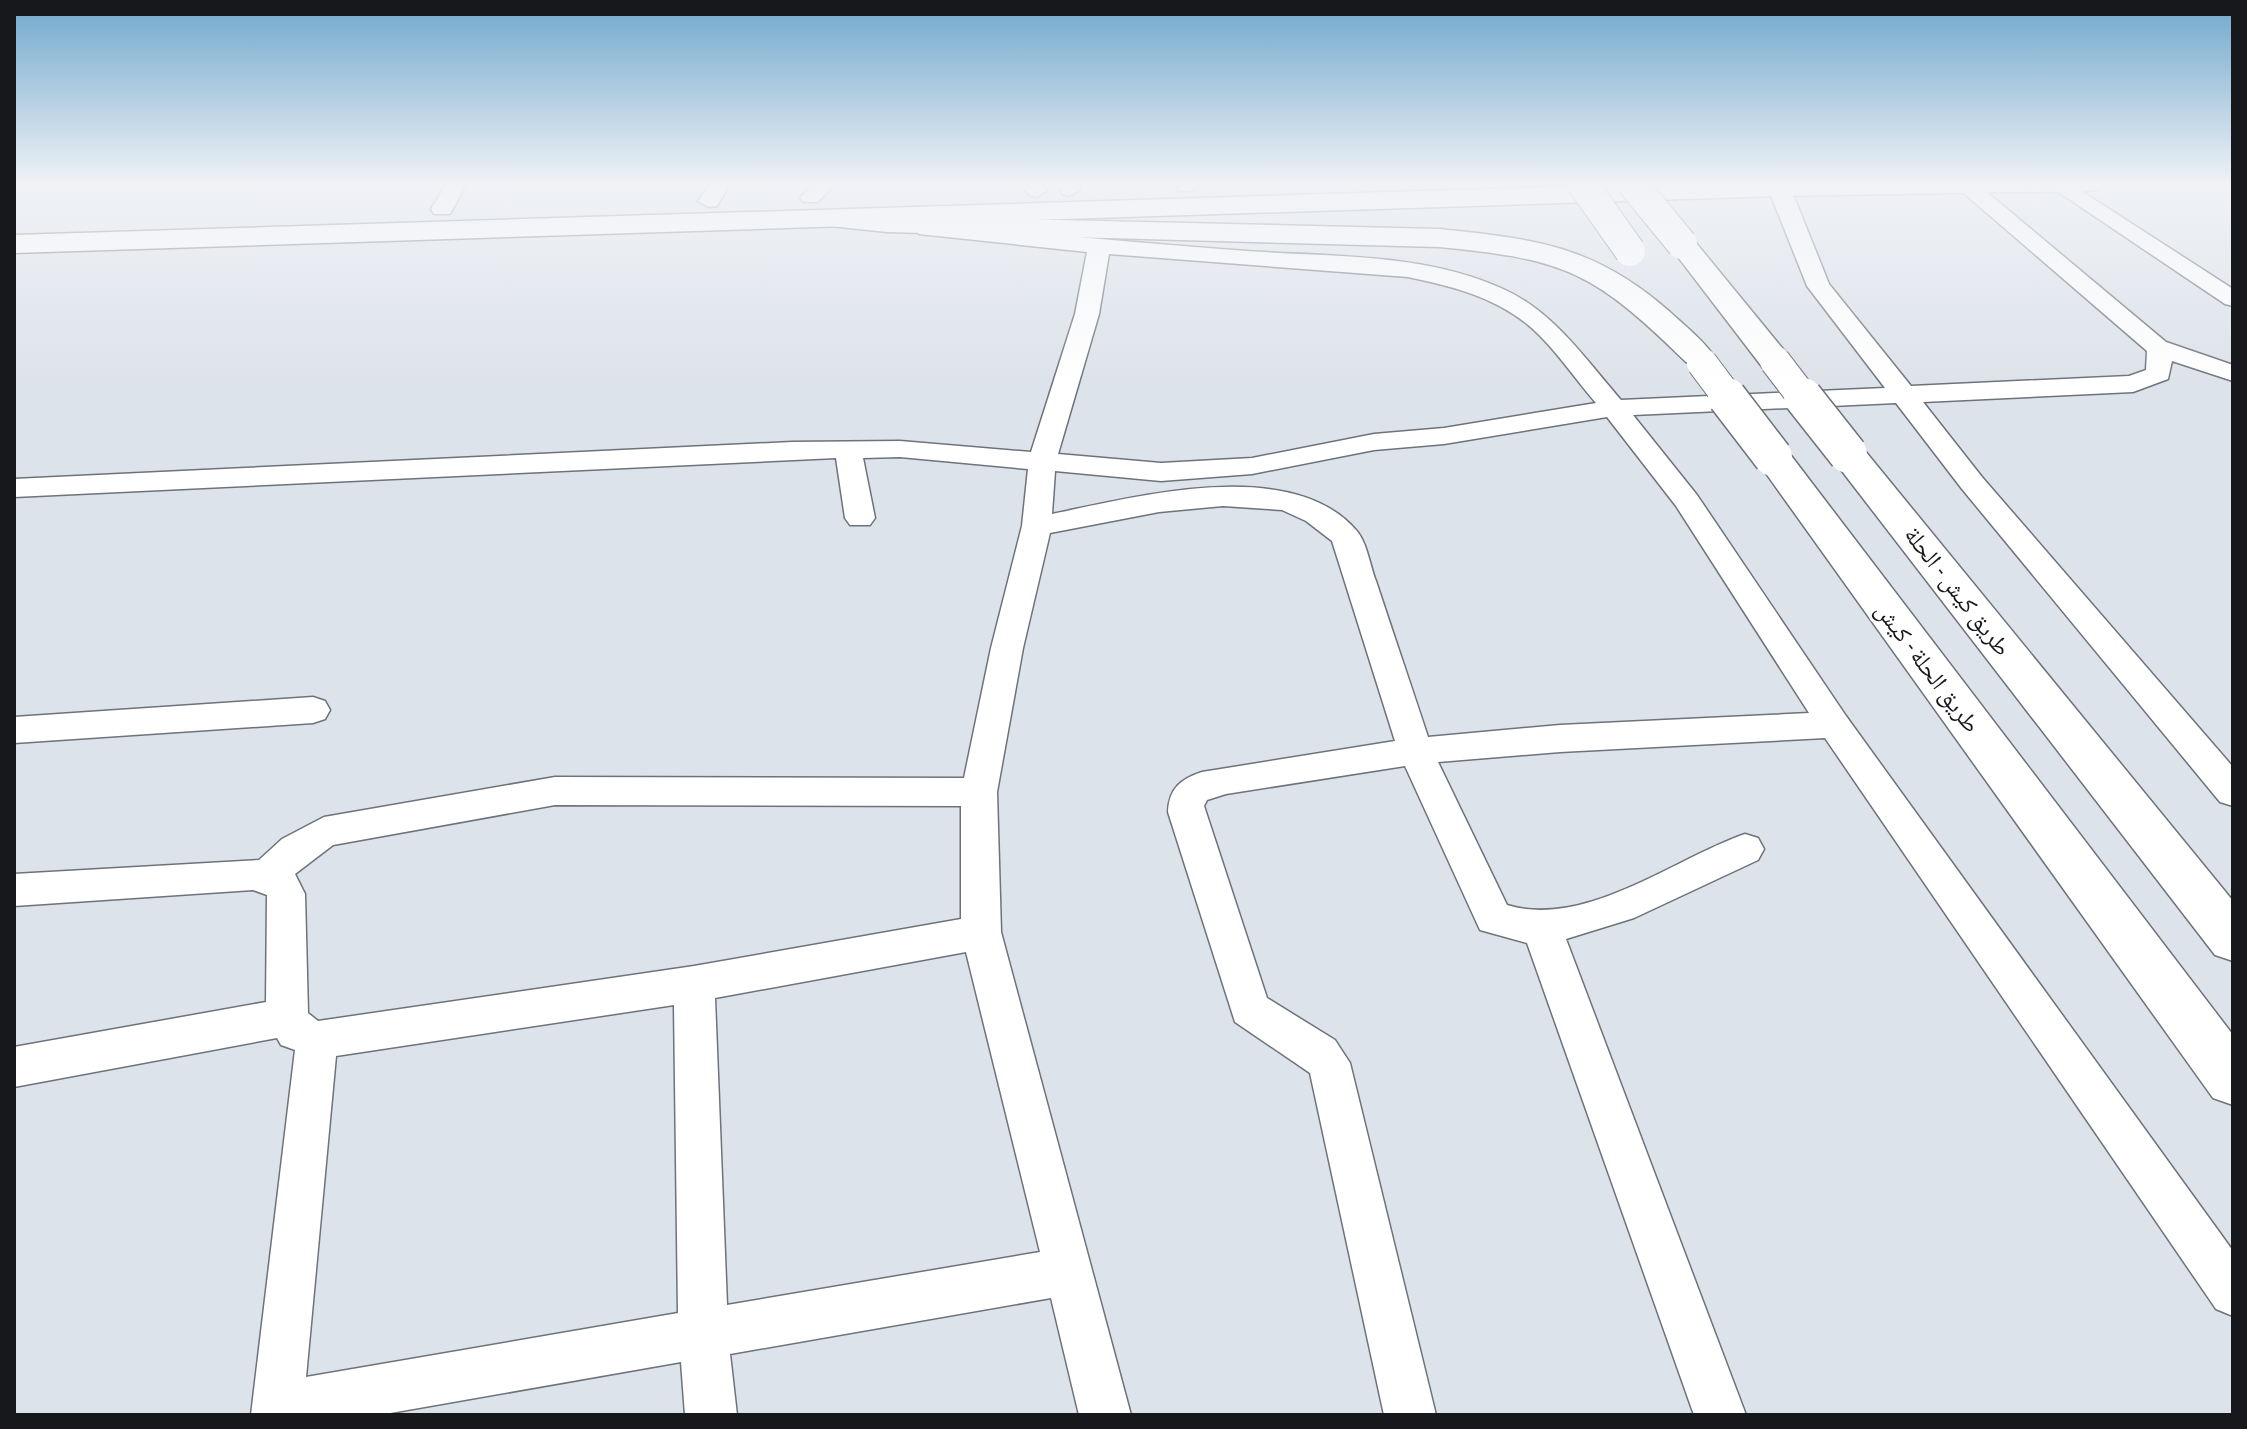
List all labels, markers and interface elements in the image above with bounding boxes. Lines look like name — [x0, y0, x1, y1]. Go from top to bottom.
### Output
street label: طريق كيش - الحلة — [1898, 520, 2018, 662]
street label: طريق الحلة - كيش — [1869, 595, 1987, 739]

